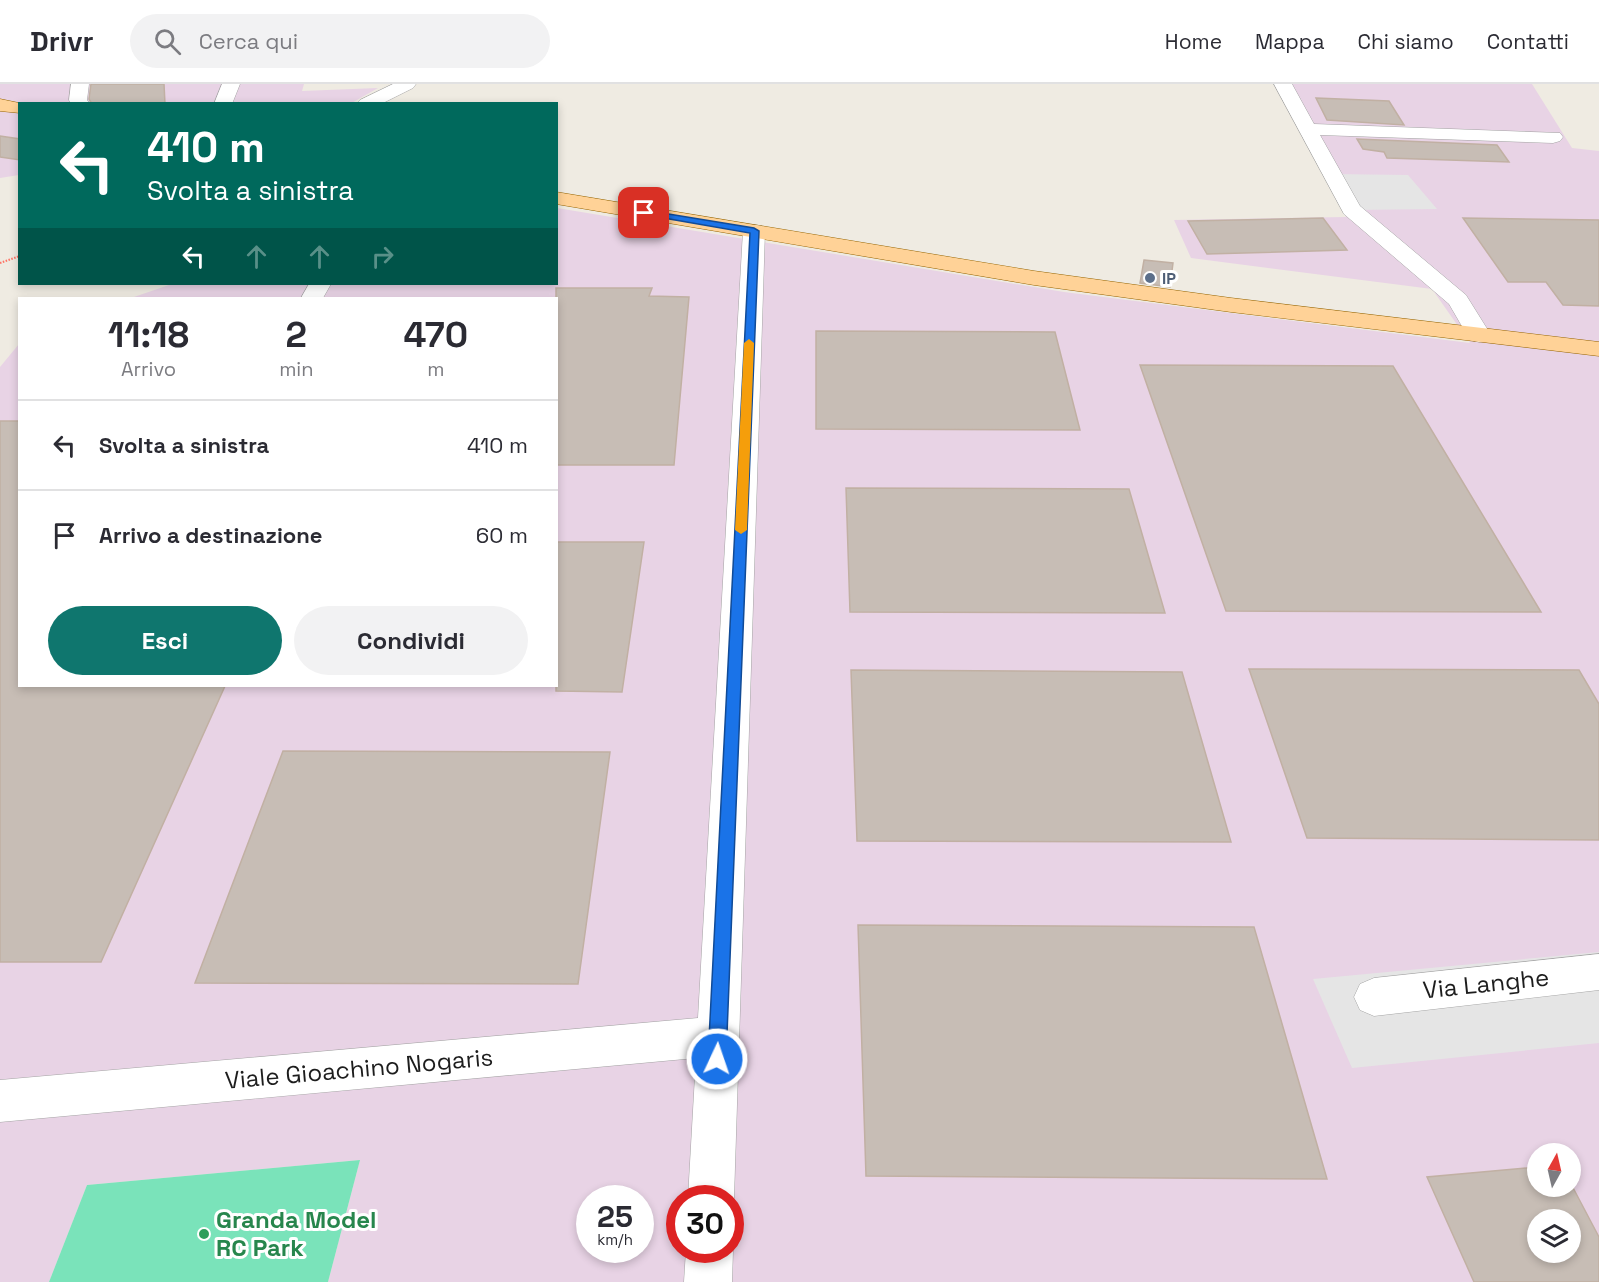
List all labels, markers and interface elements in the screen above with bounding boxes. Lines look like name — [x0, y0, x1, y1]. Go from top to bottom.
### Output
search box — [130, 14, 550, 68]
text: Drivr — [30, 23, 94, 59]
icon: search — [151, 25, 184, 58]
text: Cerca qui — [199, 27, 298, 55]
text: Home — [1165, 28, 1222, 55]
text: Mappa — [1255, 28, 1324, 55]
text: Chi siamo — [1357, 28, 1454, 55]
text: Contatti — [1487, 28, 1569, 55]
text: 410 m — [147, 121, 265, 174]
icon: left — [48, 126, 126, 204]
text: Svolta a sinistra — [147, 173, 354, 208]
pin — [618, 187, 669, 238]
icon: arrive — [627, 196, 660, 229]
icon: left — [177, 240, 210, 273]
icon: ahead — [240, 240, 273, 273]
icon: ahead — [303, 240, 336, 273]
icon: right — [366, 240, 399, 273]
place label: IP — [1162, 268, 1176, 289]
marker: IP — [1143, 271, 1157, 285]
text: 11:18 — [108, 312, 189, 358]
text: 2 — [286, 312, 307, 358]
text: 470 — [403, 312, 468, 358]
text: Arrivo — [121, 356, 176, 382]
text: min — [279, 356, 314, 382]
text: m — [427, 356, 444, 382]
icon: left — [48, 429, 81, 462]
text: Svolta a sinistra — [99, 431, 269, 459]
text: 410 m — [467, 431, 528, 459]
icon: arrive — [48, 519, 81, 552]
text: Arrivo a destinazione — [99, 521, 322, 549]
text: 60 m — [476, 521, 528, 549]
button: Esci — [48, 606, 282, 675]
button: Condividi — [294, 606, 528, 675]
street label: Via Langhe — [1421, 961, 1551, 1006]
position arrow — [685, 1027, 749, 1091]
street label: Viale Gioachino Nogaris — [224, 1041, 494, 1096]
north arrow — [1527, 1143, 1581, 1197]
map controls — [1527, 1143, 1581, 1263]
speed limit sign: 30 — [666, 1185, 744, 1263]
text: 25 — [597, 1197, 633, 1236]
place label: Granda Model RC Park — [216, 1204, 376, 1263]
button: layers — [1527, 1209, 1581, 1263]
marker: Granda Model RC Park — [197, 1227, 211, 1241]
text: km/h — [597, 1230, 633, 1249]

